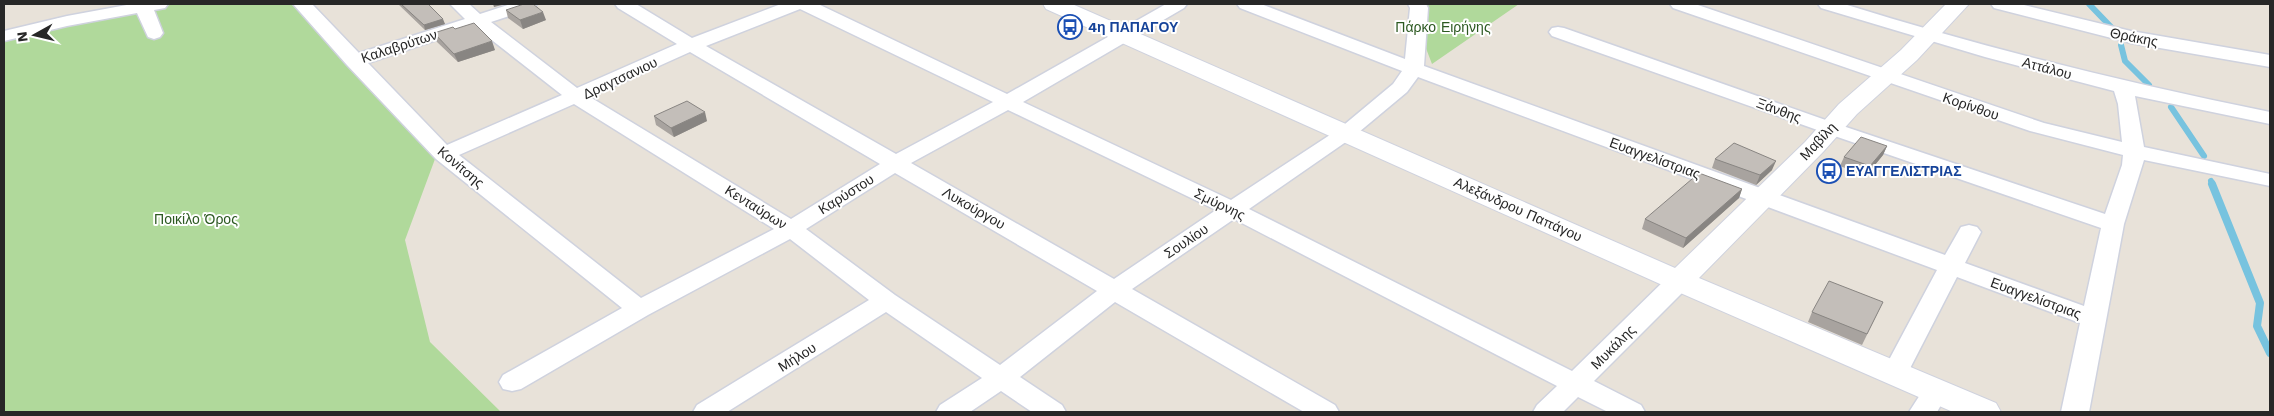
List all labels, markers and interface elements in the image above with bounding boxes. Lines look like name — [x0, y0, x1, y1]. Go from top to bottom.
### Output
north arrow — [10, 10, 60, 60]
bus stop icon: 4η ΠΑΠΑΓΟΥ — [1057, 14, 1083, 40]
place label: 4η ΠΑΠΑΓΟΥ — [1088, 19, 1179, 35]
park label: Πάρκο Ειρήνης — [1395, 19, 1491, 35]
street label: Θράκης — [2109, 25, 2160, 50]
street label: Καλαβρύτων — [359, 26, 439, 66]
text: N — [13, 31, 31, 43]
street label: Δραγτσανιου — [580, 54, 660, 102]
street label: Αττάλου — [2021, 54, 2073, 82]
street label: Κορίνθου — [1941, 89, 2001, 123]
street label: Ξάνθης — [1754, 95, 1804, 126]
street label: Μαβίλη — [1797, 119, 1839, 163]
street label: Ευαγγελίστριας — [1607, 134, 1703, 182]
street label: Κονίτσης — [435, 143, 488, 191]
bus stop icon: ΕΥΑΓΓΕΛΙΣΤΡΙΑΣ — [1816, 158, 1842, 184]
place label: ΕΥΑΓΓΕΛΙΣΤΡΙΑΣ — [1846, 163, 1962, 179]
street label: Καρύστου — [815, 171, 877, 217]
street label: Αλεξάνδρου Παπάγου — [1451, 174, 1585, 244]
street label: Κενταύρων — [722, 182, 790, 232]
street label: Λυκούργου — [940, 184, 1008, 232]
street label: Σμύρνης — [1192, 185, 1248, 223]
park label: Ποικίλο Όρος — [154, 211, 238, 227]
street label: Σουλίου — [1161, 220, 1211, 262]
street label: Ευαγγελίστριας — [1988, 274, 2084, 322]
street label: Μυκάλης — [1588, 321, 1639, 372]
street label: Μήλου — [775, 339, 819, 375]

